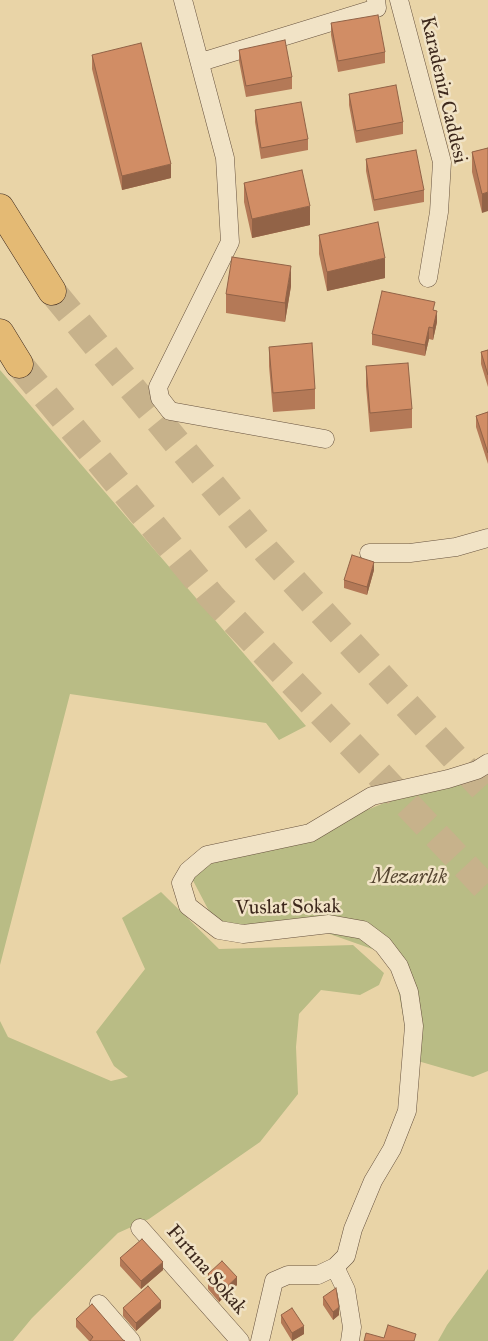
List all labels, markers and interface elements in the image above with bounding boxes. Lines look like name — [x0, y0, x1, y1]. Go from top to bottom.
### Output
street label: Karadeniz Caddesi — [414, 14, 472, 166]
park label: Mezarlık — [371, 866, 447, 890]
street label: Vuslat Sokak — [235, 895, 341, 921]
street label: Fırtına Sokak — [161, 1220, 251, 1320]

